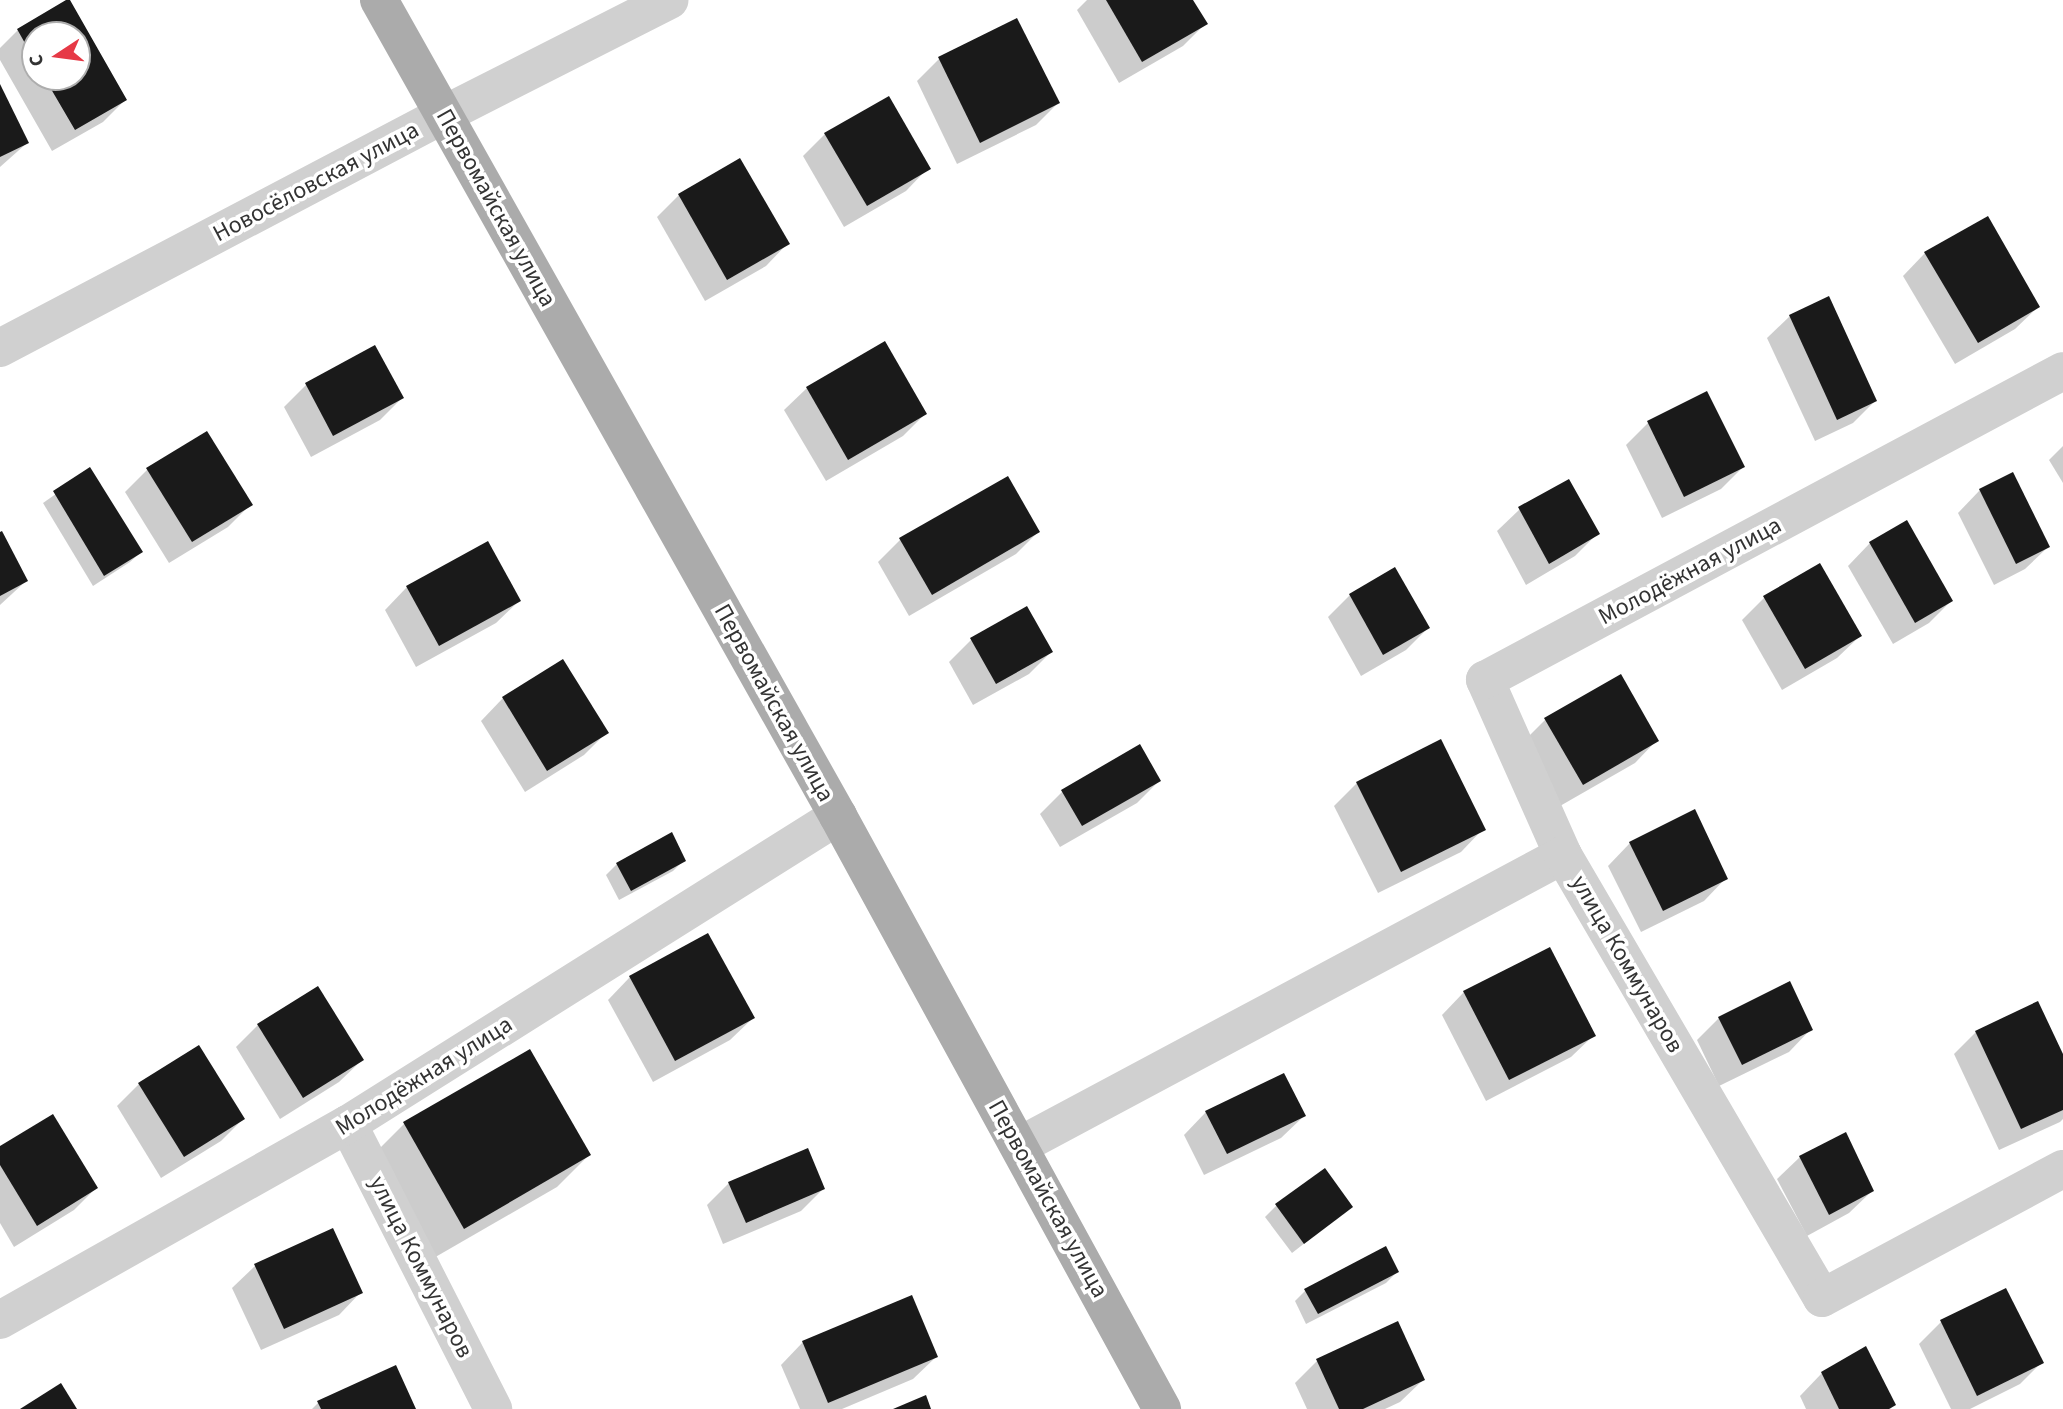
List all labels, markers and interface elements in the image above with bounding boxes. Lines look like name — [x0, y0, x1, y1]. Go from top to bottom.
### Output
north arrow — [21, 21, 91, 91]
text: С — [23, 52, 51, 69]
street label: Первомайская улица — [430, 104, 562, 312]
street label: Новосёловская улица — [208, 116, 424, 248]
street label: Молодёжная улица — [1594, 511, 1786, 631]
street label: Первомайская улица — [708, 599, 840, 807]
street label: улица Коммунаров — [1564, 870, 1690, 1058]
street label: Молодёжная улица — [330, 1010, 518, 1142]
street label: Первомайская улица — [982, 1095, 1114, 1303]
street label: улица Коммунаров — [363, 1171, 479, 1363]

